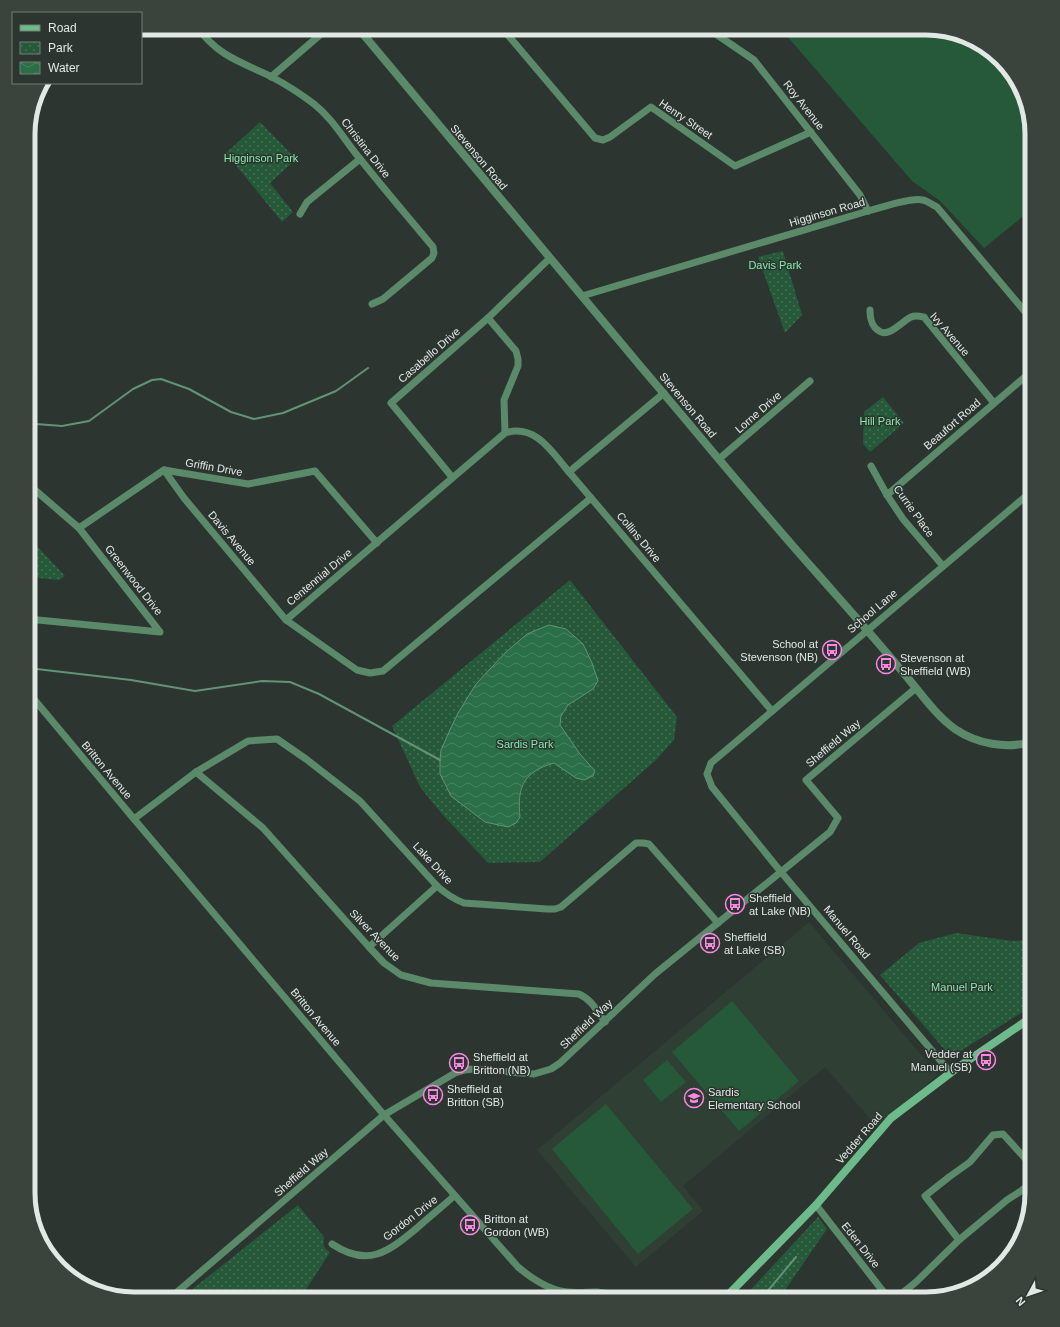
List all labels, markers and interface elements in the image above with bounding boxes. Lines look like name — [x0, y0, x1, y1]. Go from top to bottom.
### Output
legend — [12, 12, 142, 84]
text: Road — [48, 21, 77, 35]
text: Park — [48, 41, 74, 55]
text: Water — [48, 61, 80, 75]
street label: Roy Avenue — [781, 78, 827, 132]
street label: Henry Street — [657, 97, 715, 141]
street label: Christina Drive — [339, 116, 393, 180]
street label: Stevenson Road — [448, 122, 510, 192]
park label: Higginson Park — [224, 152, 299, 164]
street label: Higginson Road — [788, 195, 866, 229]
park label: Davis Park — [748, 259, 802, 271]
street label: Ivy Avenue — [928, 310, 972, 358]
street label: Casabello Drive — [396, 325, 462, 385]
street label: Stevenson Road — [657, 370, 719, 440]
street label: Lorne Drive — [733, 389, 783, 435]
street label: Beaufort Road — [921, 396, 983, 452]
park label: Hill Park — [860, 415, 901, 427]
street label: Griffin Drive — [184, 456, 244, 478]
street label: Currie Place — [891, 483, 937, 539]
street label: Davis Avenue — [206, 508, 258, 568]
street label: Collins Drive — [615, 509, 663, 565]
street label: Greenwood Drive — [103, 543, 165, 617]
street label: Centennial Drive — [284, 546, 354, 608]
street label: School Lane — [845, 587, 899, 635]
place label: School at Stevenson (NB) — [740, 638, 818, 663]
bus stop icon: School at Stevenson (NB) — [821, 639, 843, 661]
place label: Stevenson at Sheffield (WB) — [900, 652, 971, 677]
bus stop icon: Stevenson at Sheffield (WB) — [875, 653, 897, 675]
street label: Sheffield Way — [803, 716, 863, 769]
park label: Sardis Park — [497, 738, 554, 750]
street label: Britton Avenue — [79, 739, 135, 801]
street label: Lake Drive — [411, 840, 455, 886]
place label: Sheffield at Lake (NB) — [749, 892, 811, 917]
bus stop icon: Sheffield at Lake (NB) — [724, 893, 746, 915]
street label: Manuel Road — [821, 903, 873, 961]
street label: Silver Avenue — [347, 907, 403, 963]
place label: Sheffield at Lake (SB) — [724, 931, 785, 956]
bus stop icon: Sheffield at Lake (SB) — [699, 932, 721, 954]
park label: Manuel Park — [931, 981, 993, 993]
street label: Britton Avenue — [288, 986, 344, 1048]
street label: Sheffield Way — [557, 996, 615, 1051]
place label: Vedder at Manuel (SB) — [911, 1048, 972, 1073]
bus stop icon: Vedder at Manuel (SB) — [975, 1049, 997, 1071]
place label: Sheffield at Britton (NB) — [473, 1051, 530, 1076]
bus stop icon: Sheffield at Britton (NB) — [448, 1052, 470, 1074]
place label: Sheffield at Britton (SB) — [447, 1083, 504, 1108]
bus stop icon: Sheffield at Britton (SB) — [422, 1084, 444, 1106]
place label: Sardis Elementary School — [708, 1086, 800, 1111]
school or university icon: Sardis Elementary School — [683, 1087, 705, 1109]
street label: Vedder Road — [833, 1110, 885, 1166]
street label: Sheffield Way — [272, 1145, 331, 1199]
street label: Gordon Drive — [381, 1193, 439, 1243]
place label: Britton at Gordon (WB) — [484, 1213, 549, 1238]
bus stop icon: Britton at Gordon (WB) — [459, 1214, 481, 1236]
street label: Eden Drive — [840, 1220, 882, 1270]
north arrow — [1008, 1275, 1048, 1315]
text: N — [1013, 1294, 1027, 1308]

